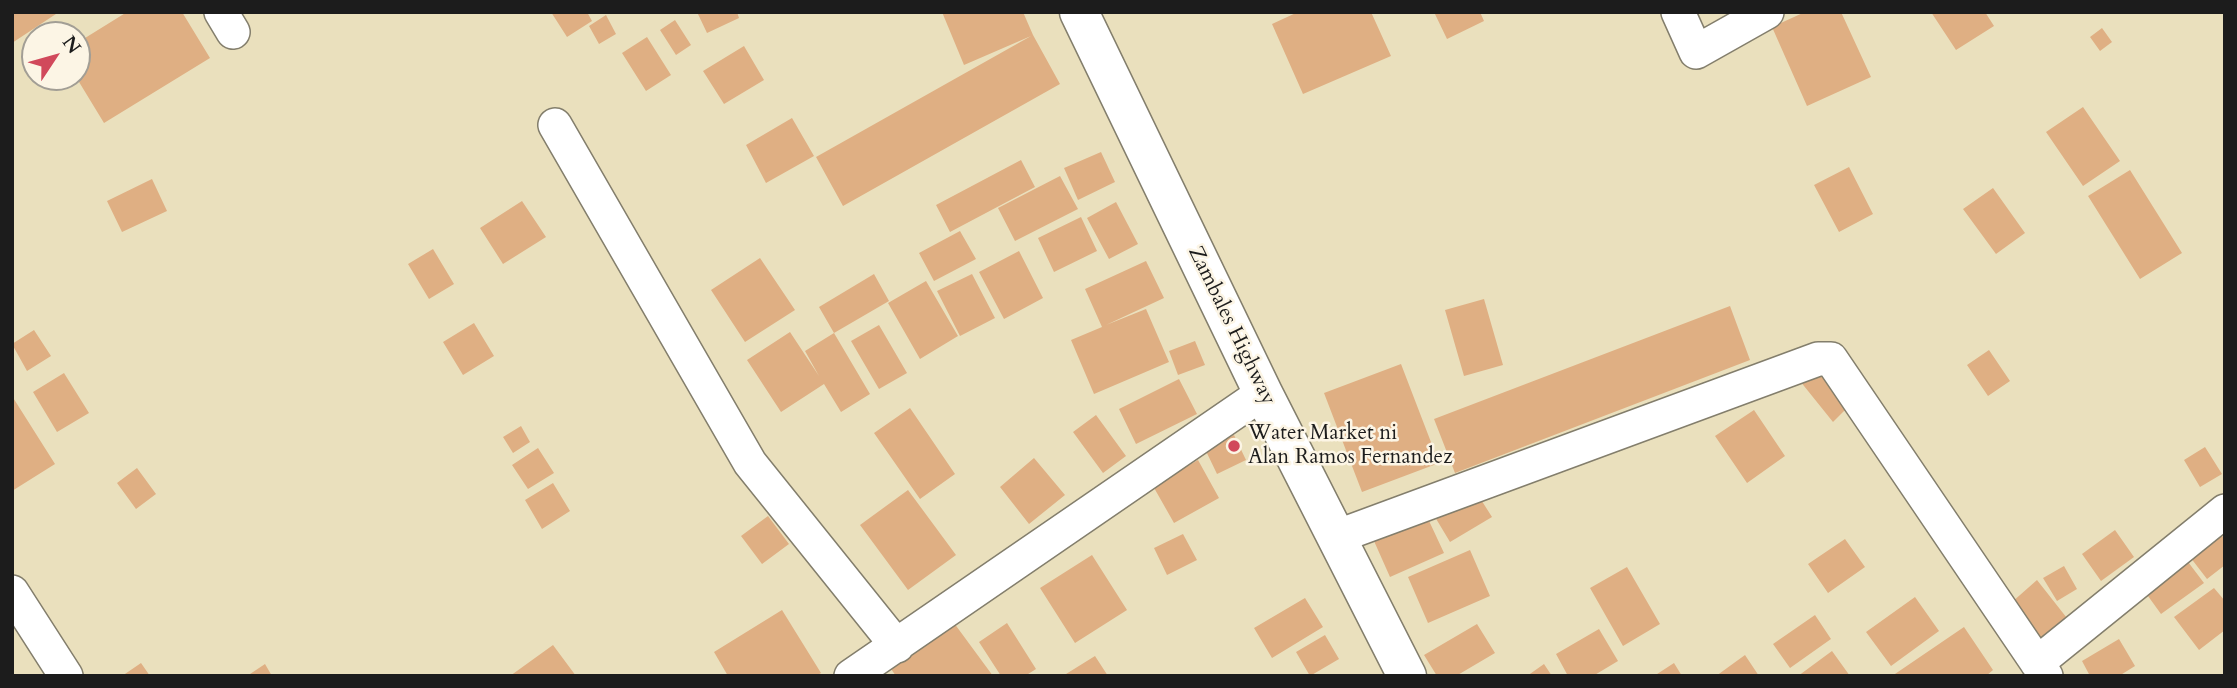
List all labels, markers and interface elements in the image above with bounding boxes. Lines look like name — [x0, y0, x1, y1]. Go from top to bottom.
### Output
north arrow — [21, 21, 91, 91]
text: N — [56, 31, 87, 59]
street label: Zambales Highway — [1182, 243, 1280, 409]
place label: Water Market ni Alan Ramos Fernandez — [1248, 421, 1453, 471]
marker: Water Market ni Alan Ramos Fernandez — [1226, 438, 1242, 454]

